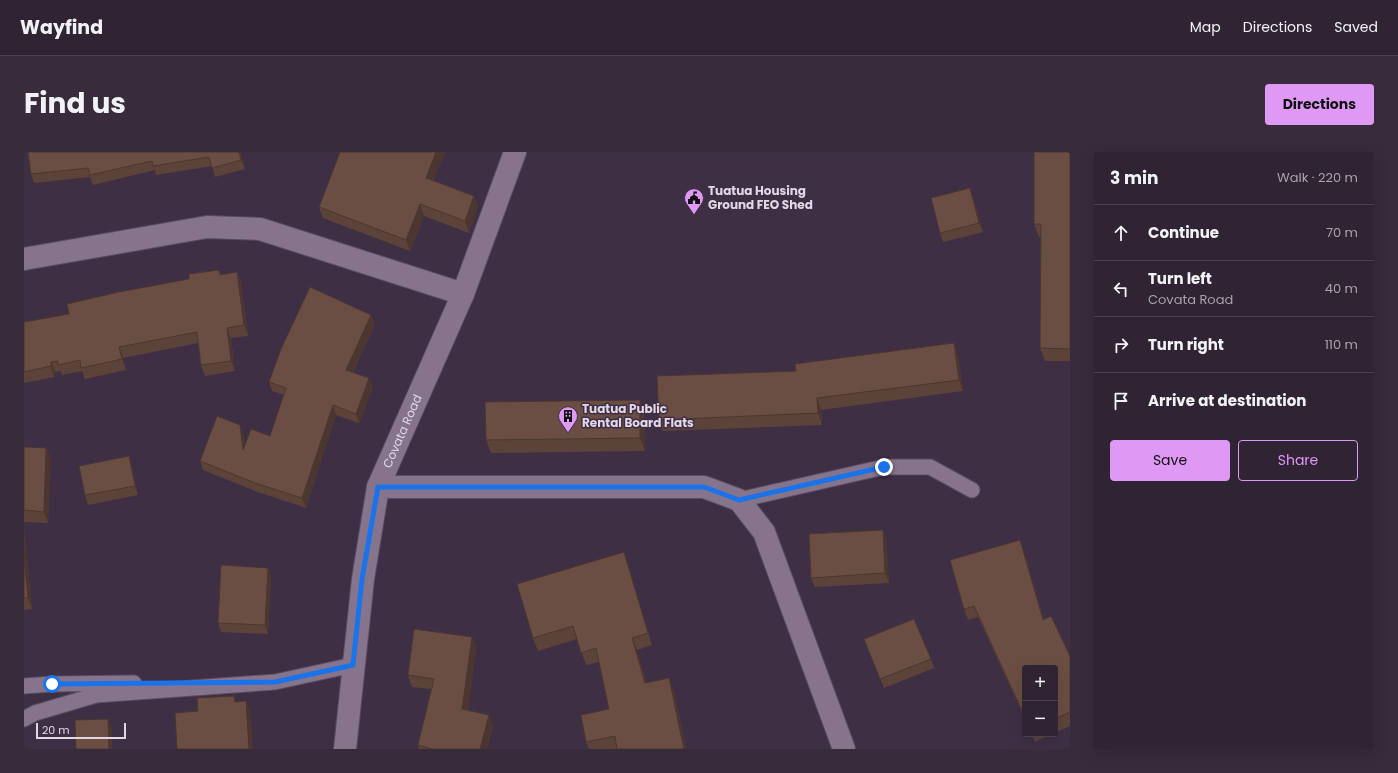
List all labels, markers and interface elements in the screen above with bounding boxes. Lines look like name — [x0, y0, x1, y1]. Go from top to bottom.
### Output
text: Wayfind — [20, 14, 103, 41]
text: Map — [1190, 17, 1221, 37]
text: Directions — [1243, 17, 1312, 37]
text: Saved — [1334, 17, 1378, 37]
text: Find us — [24, 84, 126, 123]
button: Directions — [1265, 84, 1374, 125]
text: 3 min — [1110, 166, 1158, 190]
text: Walk · 220 m — [1277, 168, 1358, 187]
place label: Tuatua Housing Ground FEO Shed — [708, 182, 813, 213]
public building icon: Tuatua Housing Ground FEO Shed — [683, 187, 705, 215]
icon: ahead — [1110, 222, 1132, 244]
text: Continue — [1148, 222, 1219, 243]
text: 70 m — [1326, 223, 1358, 242]
text: Turn left — [1148, 268, 1212, 289]
icon: left — [1110, 278, 1132, 300]
text: 40 m — [1325, 279, 1358, 298]
text: Covata Road — [1148, 290, 1233, 309]
icon: right — [1110, 334, 1132, 356]
text: Turn right — [1148, 334, 1224, 355]
text: 110 m — [1325, 335, 1358, 354]
icon: arrive — [1110, 390, 1132, 412]
text: Arrive at destination — [1148, 390, 1306, 411]
street label: Covata Road — [378, 392, 426, 471]
place label: Tuatua Public Rental Board Flats — [582, 400, 694, 431]
building icon: Tuatua Public Rental Board Flats — [557, 405, 579, 433]
button: Save — [1110, 440, 1230, 481]
button: Share — [1238, 440, 1358, 481]
route end — [875, 458, 893, 476]
map controls — [1022, 665, 1058, 737]
button: + — [1022, 665, 1058, 701]
route start — [43, 675, 61, 693]
button: − — [1022, 701, 1058, 737]
scale bar — [36, 721, 126, 740]
text: 20 m — [42, 722, 70, 738]

